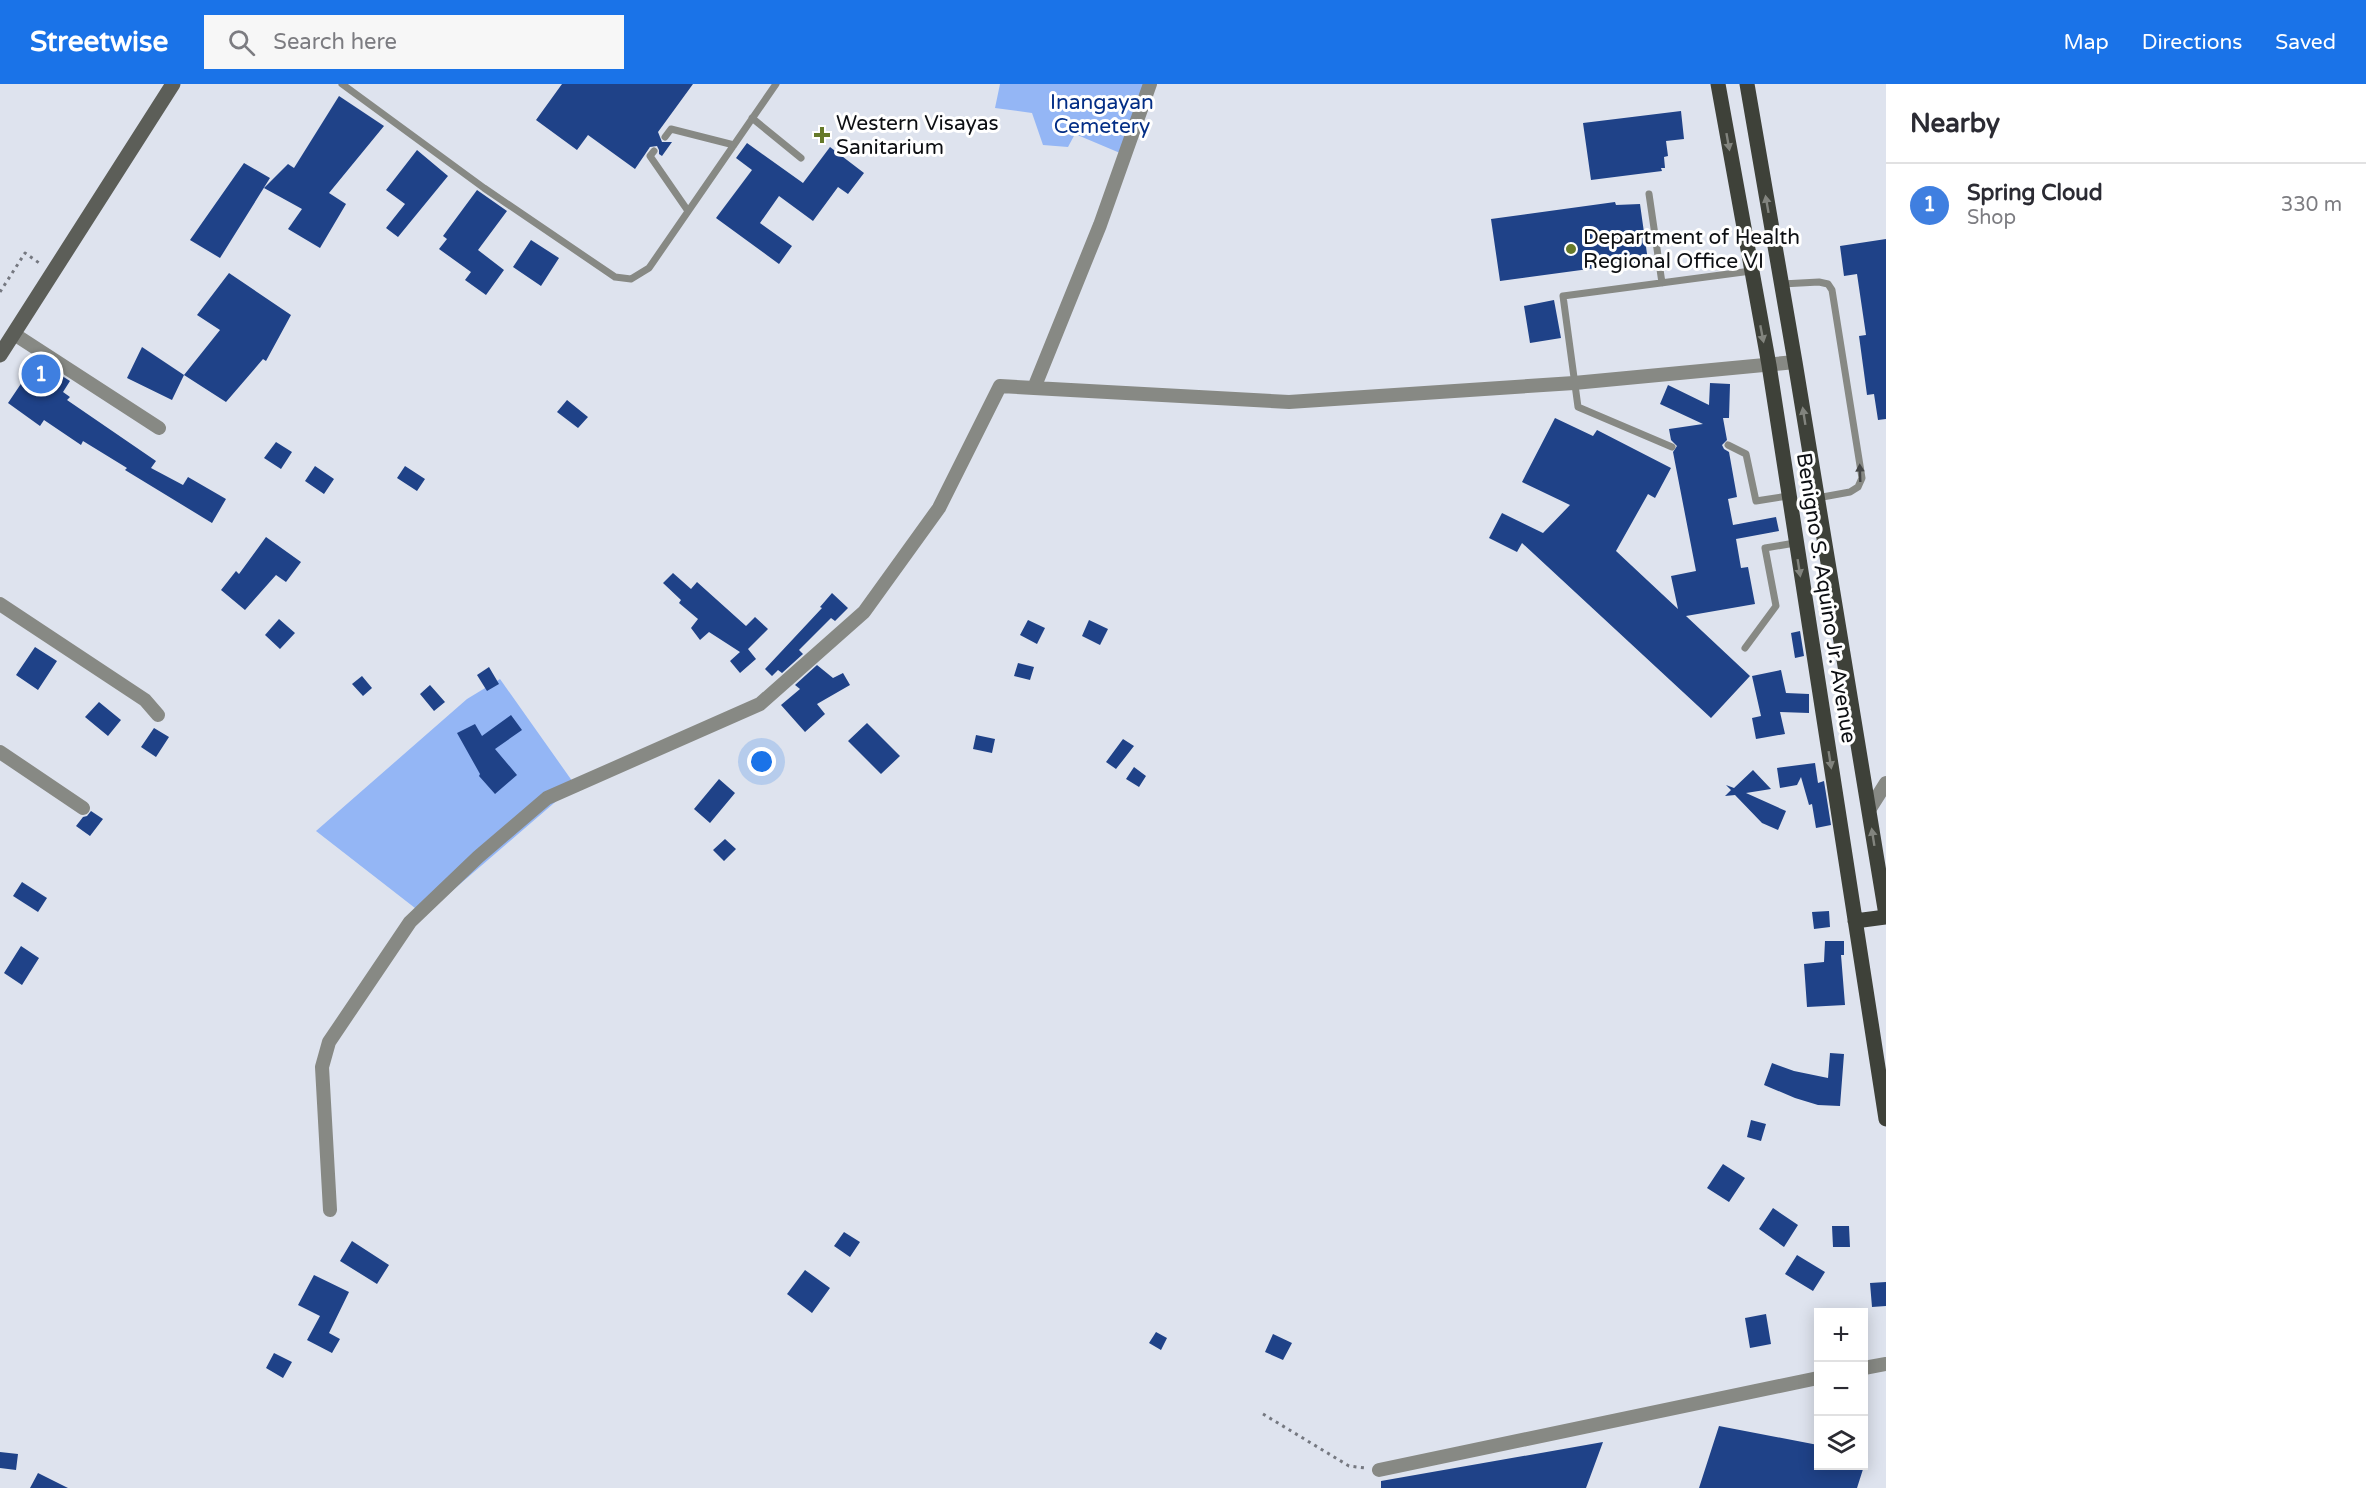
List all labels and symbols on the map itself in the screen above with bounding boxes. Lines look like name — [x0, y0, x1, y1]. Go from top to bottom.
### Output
park label: Inangayan Cemetery — [1050, 90, 1154, 139]
place label: Western Visayas Sanitarium — [836, 111, 999, 160]
marker: Western Visayas Sanitarium — [813, 126, 831, 144]
one-way arrow — [1724, 132, 1733, 151]
one-way arrow — [1762, 194, 1771, 213]
place label: Department of Health Regional Office VI — [1583, 225, 1800, 274]
marker: Department of Health Regional Office VI — [1564, 242, 1578, 256]
one-way arrow — [1758, 324, 1767, 343]
pin: 1 — [22, 352, 60, 396]
one-way arrow — [1799, 407, 1808, 426]
street label: Benigno S. Aquino Jr. Avenue — [1791, 451, 1861, 745]
one-way arrow — [1855, 463, 1864, 482]
one-way arrow — [1795, 558, 1804, 577]
your location — [747, 747, 776, 776]
one-way arrow — [1825, 751, 1834, 770]
one-way arrow — [1868, 827, 1877, 846]

